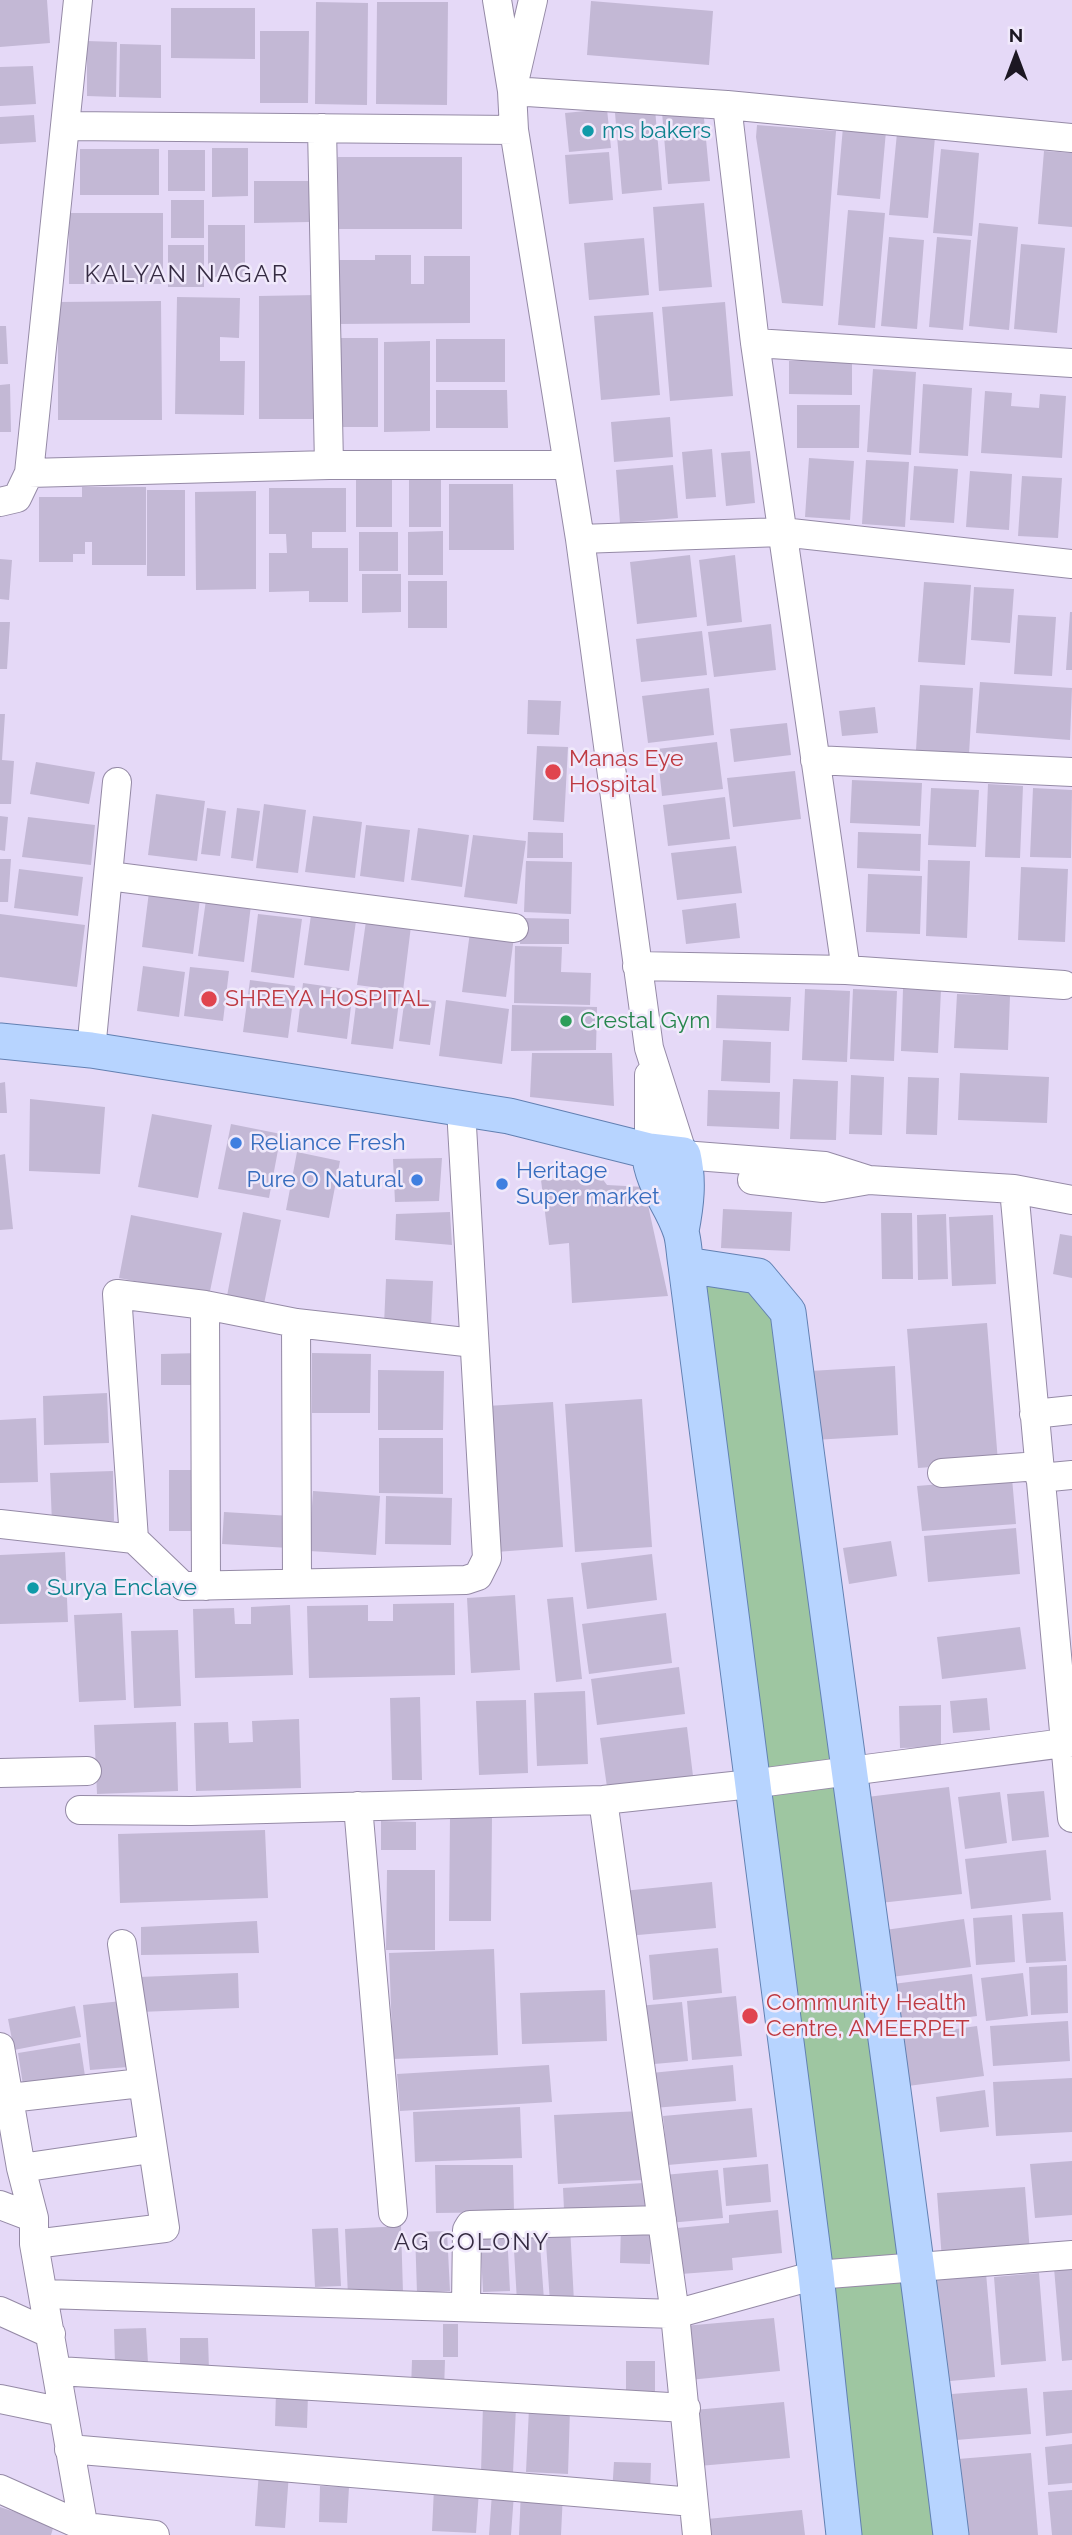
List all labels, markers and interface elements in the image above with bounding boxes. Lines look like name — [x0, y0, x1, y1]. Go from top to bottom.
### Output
north arrow — [981, 21, 1051, 91]
text: N — [1009, 24, 1023, 46]
place label: ms bakers — [602, 117, 711, 145]
marker: ms bakers — [580, 123, 596, 139]
district label: KALYAN NAGAR — [86, 261, 288, 289]
place label: Manas Eye Hospital — [569, 745, 684, 799]
marker: Manas Eye Hospital — [543, 762, 563, 782]
place label: SHREYA HOSPITAL — [225, 985, 429, 1013]
marker: SHREYA HOSPITAL — [199, 989, 219, 1009]
place label: Crestal Gym — [580, 1007, 710, 1035]
marker: Crestal Gym — [558, 1013, 574, 1029]
place label: Reliance Fresh — [250, 1129, 406, 1157]
marker: Reliance Fresh — [228, 1135, 244, 1151]
place label: Heritage Super market — [516, 1157, 660, 1211]
place label: Pure O Natural — [247, 1166, 403, 1194]
marker: Pure O Natural — [409, 1172, 425, 1188]
marker: Heritage Super market — [494, 1176, 510, 1192]
place label: Surya Enclave — [47, 1574, 197, 1602]
marker: Surya Enclave — [25, 1580, 41, 1596]
place label: Community Health Centre, AMEERPET — [766, 1989, 970, 2043]
marker: Community Health Centre, AMEERPET — [740, 2006, 760, 2026]
district label: AG COLONY — [395, 2229, 549, 2257]

